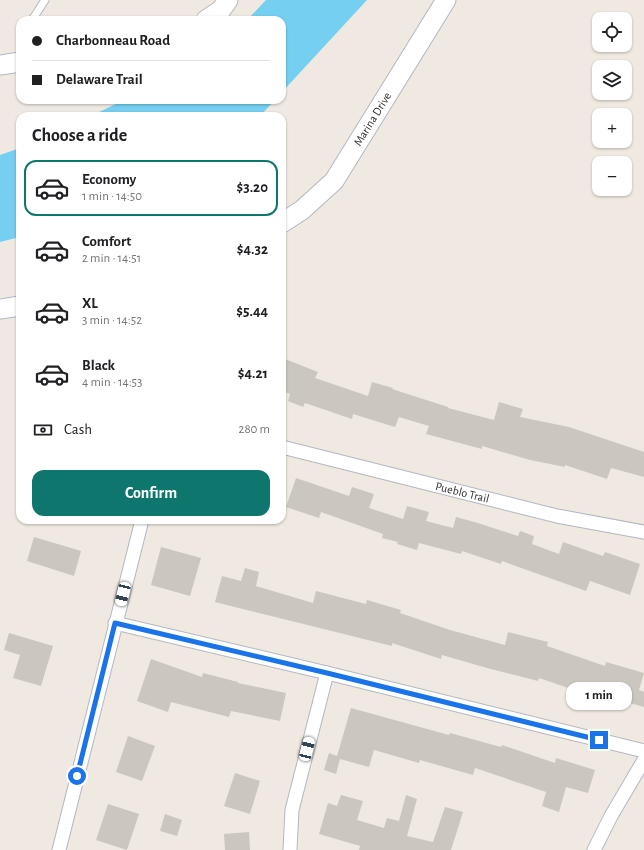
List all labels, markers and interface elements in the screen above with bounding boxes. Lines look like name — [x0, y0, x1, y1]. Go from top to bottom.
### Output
map controls — [592, 12, 632, 196]
button: locate — [592, 12, 632, 52]
text: Charbonneau Road — [56, 33, 170, 48]
button: layers — [592, 60, 632, 100]
text: Delaware Trail — [56, 72, 143, 87]
street label: Marina Drive — [351, 90, 393, 148]
button: + — [592, 108, 632, 148]
text: Choose a ride — [32, 127, 127, 145]
button: − — [592, 156, 632, 196]
icon: car — [34, 170, 70, 206]
text: Economy — [82, 172, 136, 187]
text: $3.20 — [236, 180, 268, 195]
text: 1 min · 14:50 — [82, 190, 142, 203]
icon: car — [34, 232, 70, 268]
text: Comfort — [82, 234, 131, 249]
text: $4.32 — [237, 242, 268, 257]
text: 2 min · 14:51 — [82, 252, 141, 265]
icon: car — [34, 294, 70, 330]
text: XL — [82, 296, 98, 311]
text: $5.44 — [236, 304, 268, 319]
text: 3 min · 14:52 — [82, 314, 142, 327]
icon: car — [34, 356, 70, 392]
text: Black — [82, 358, 115, 373]
text: $4.21 — [238, 366, 268, 381]
text: 4 min · 14:53 — [82, 376, 142, 389]
icon: cash — [32, 419, 54, 441]
text: Cash — [64, 422, 92, 437]
text: 280 m — [239, 423, 270, 436]
button: Confirm — [32, 470, 270, 516]
street label: Pueblo Trail — [434, 480, 491, 505]
car — [114, 581, 132, 607]
callout: 1 min — [566, 682, 632, 710]
text: 1 min — [585, 689, 613, 702]
route end — [590, 731, 608, 749]
car — [298, 736, 316, 762]
route start — [68, 767, 86, 785]

